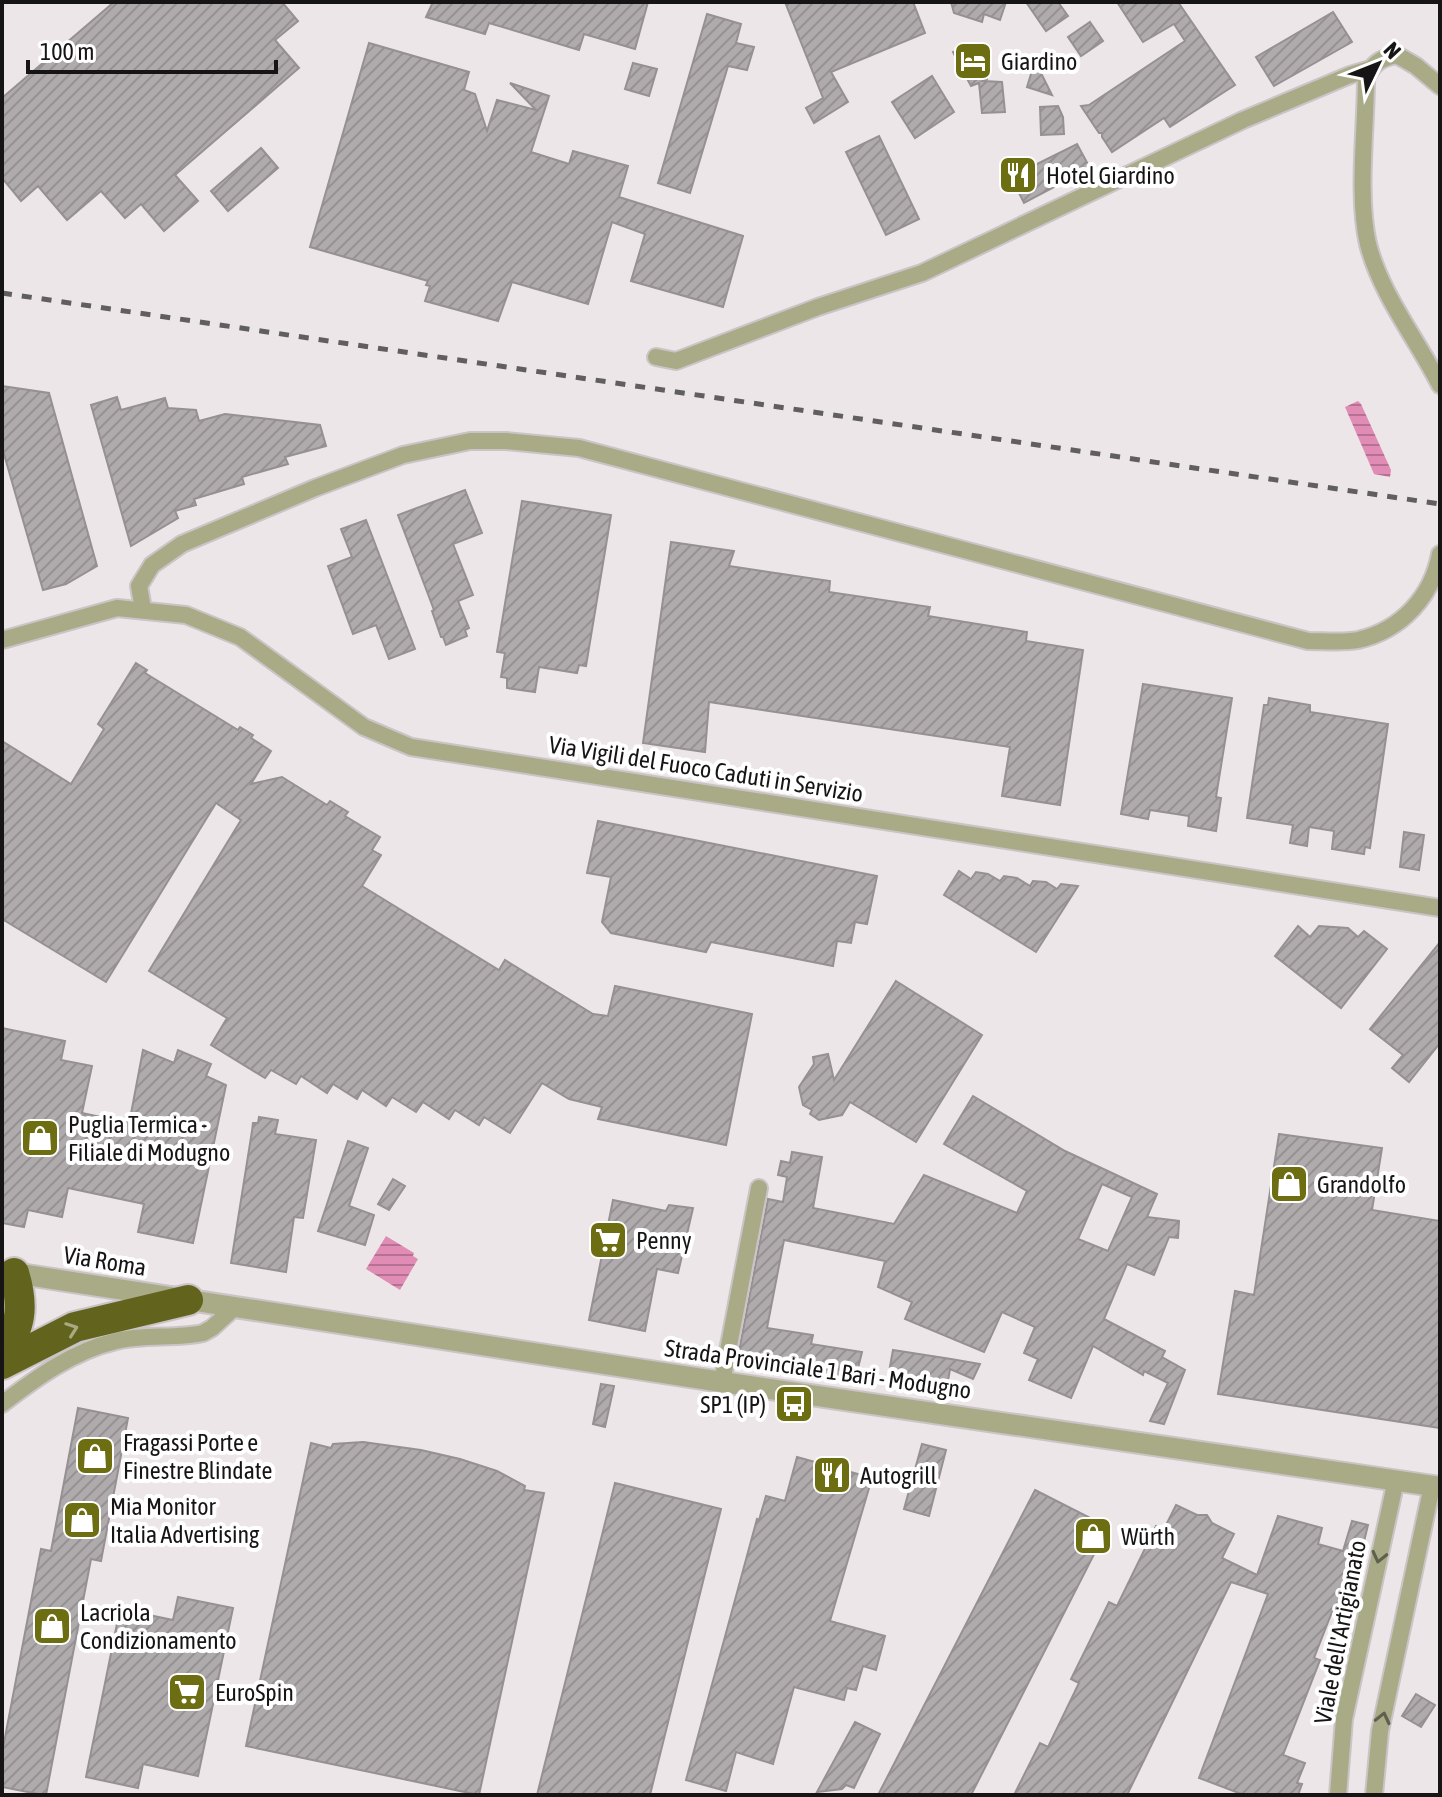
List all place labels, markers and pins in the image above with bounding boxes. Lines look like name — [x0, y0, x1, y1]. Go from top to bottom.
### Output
hotel icon: Giardino — [952, 40, 994, 82]
place label: Giardino — [1001, 48, 1077, 75]
restaurant icon: Hotel Giardino — [997, 154, 1039, 196]
place label: Hotel Giardino — [1046, 162, 1175, 189]
place label: Puglia Termica - Filiale di Modugno — [68, 1111, 230, 1166]
shop icon: Puglia Termica - Filiale di Modugno — [19, 1117, 61, 1159]
shop icon: Grandolfo — [1268, 1163, 1310, 1205]
place label: Grandolfo — [1317, 1171, 1406, 1198]
supermarket icon: Penny — [587, 1219, 629, 1261]
place label: Penny — [636, 1227, 692, 1254]
bus stop icon: SP1 (IP) — [773, 1383, 815, 1425]
place label: SP1 (IP) — [700, 1391, 766, 1418]
place label: Fragassi Porte e Finestre Blindate — [123, 1429, 272, 1484]
shop icon: Fragassi Porte e Finestre Blindate — [74, 1435, 116, 1477]
restaurant icon: Autogrill — [811, 1454, 853, 1496]
place label: Autogrill — [860, 1462, 938, 1489]
place label: Mia Monitor Italia Advertising — [110, 1493, 260, 1548]
shop icon: Mia Monitor Italia Advertising — [61, 1499, 103, 1541]
shop icon: Würth — [1072, 1515, 1114, 1557]
place label: Würth — [1121, 1523, 1175, 1550]
place label: Lacriola Condizionamento — [80, 1599, 237, 1654]
shop icon: Lacriola Condizionamento — [31, 1605, 73, 1647]
supermarket icon: EuroSpin — [166, 1671, 208, 1713]
place label: EuroSpin — [215, 1679, 294, 1706]

